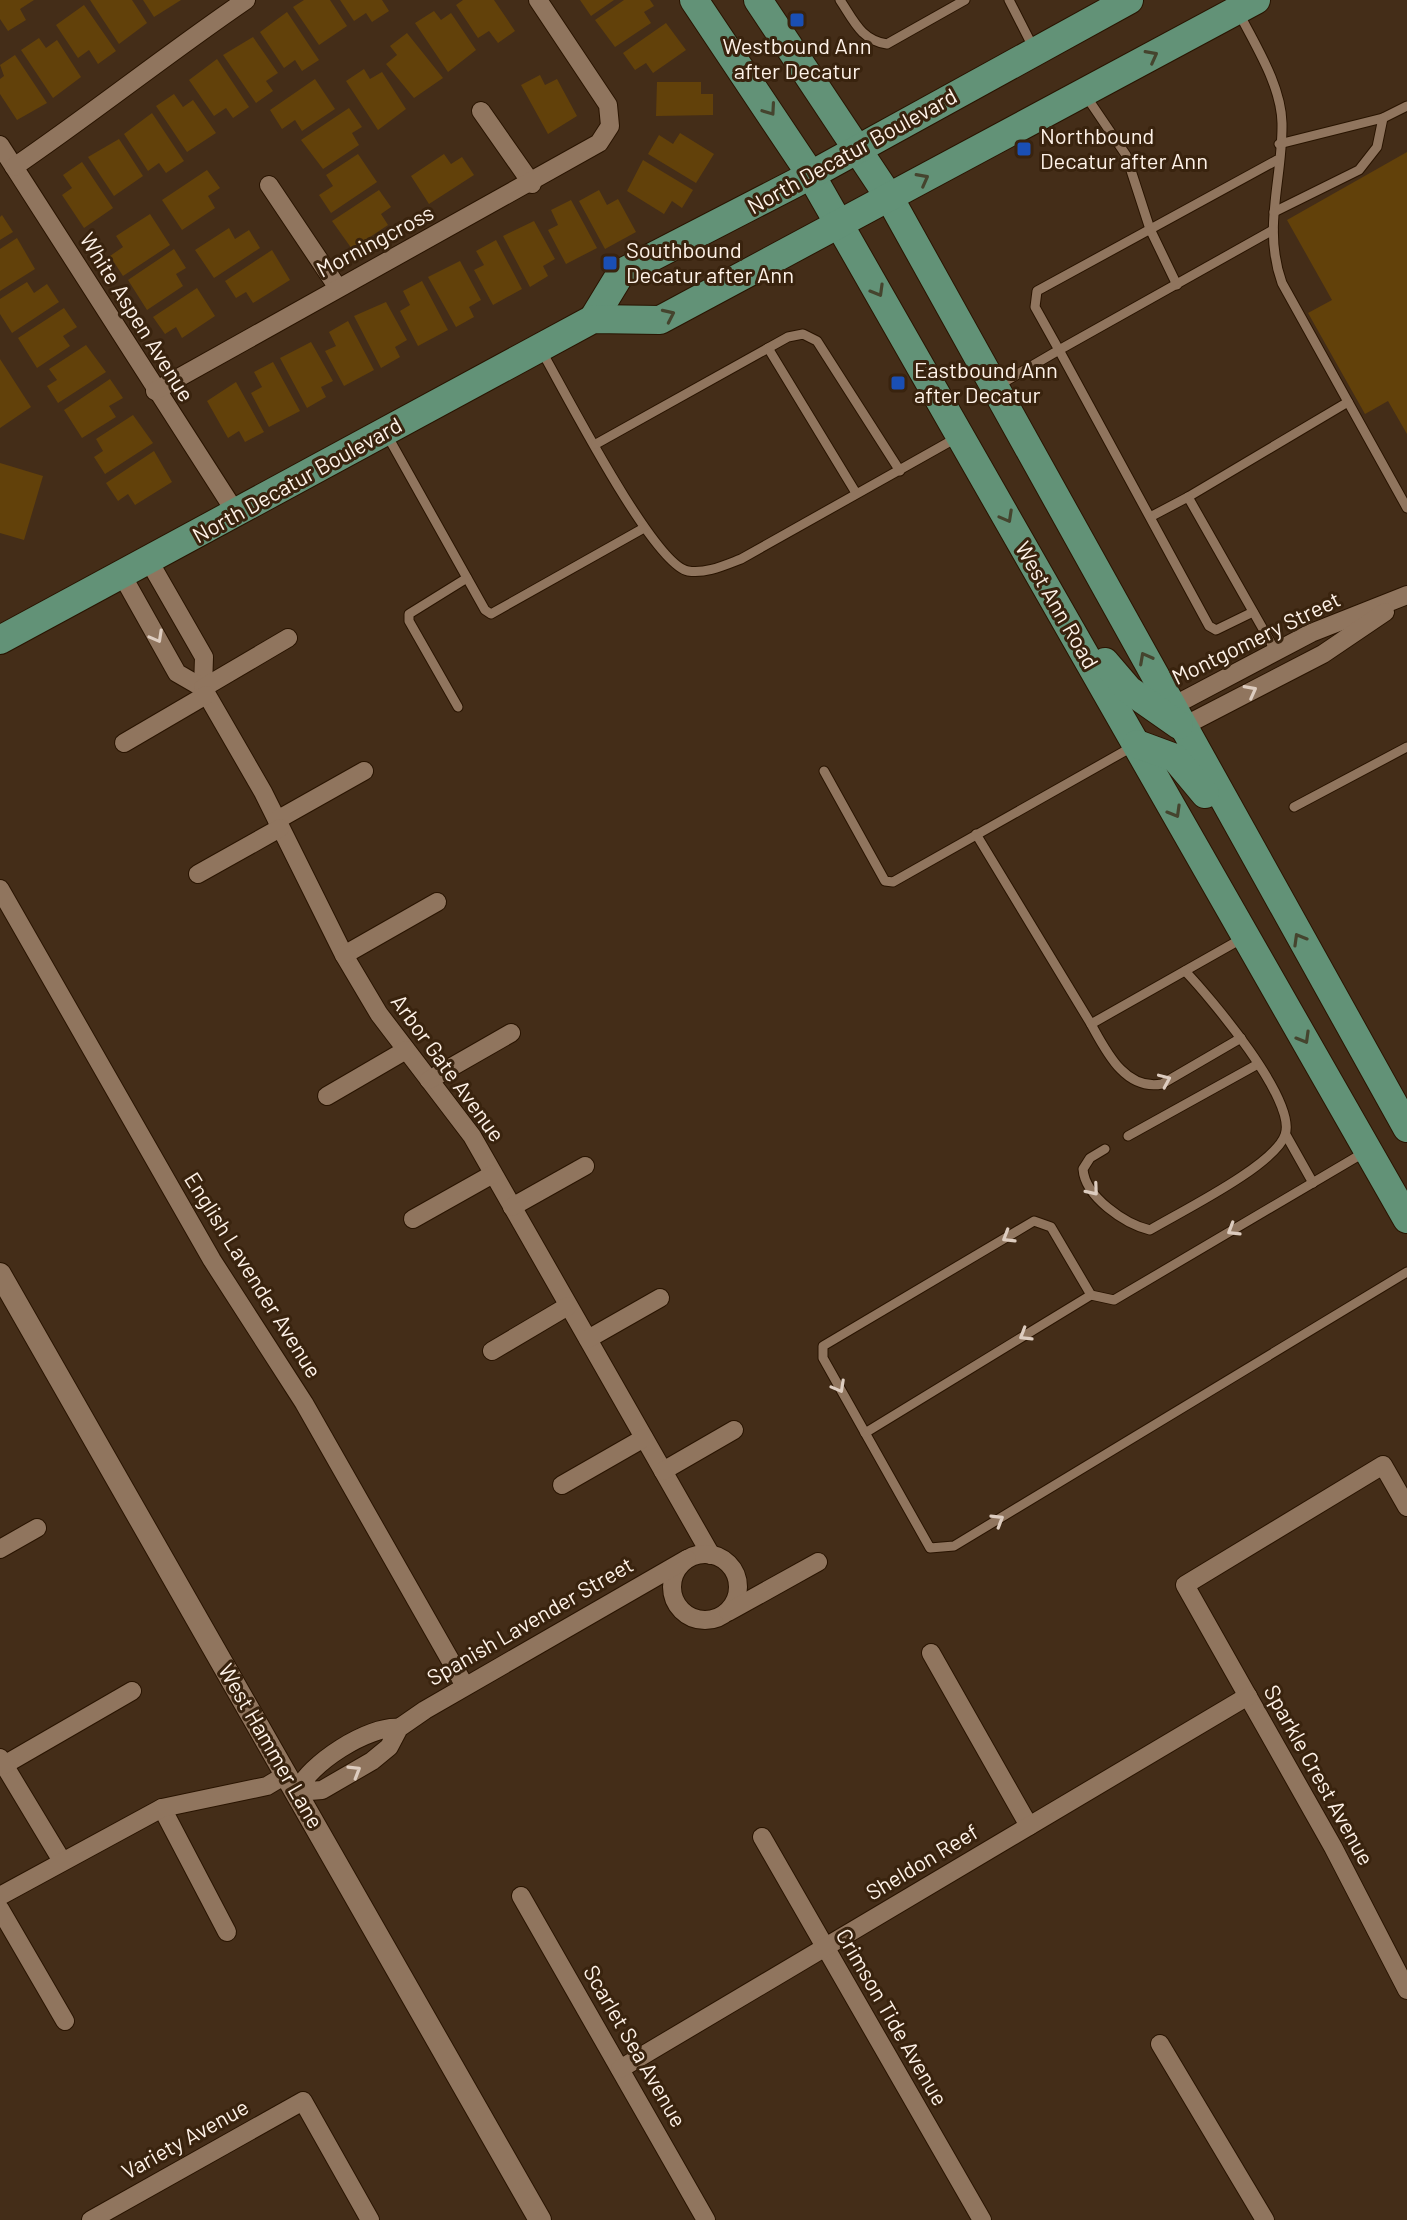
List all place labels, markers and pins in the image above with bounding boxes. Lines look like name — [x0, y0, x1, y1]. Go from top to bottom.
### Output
marker: Westbound Ann after Decatur — [788, 11, 806, 29]
place label: Westbound Ann after Decatur — [722, 32, 872, 83]
place label: Northbound Decatur after Ann — [1040, 122, 1208, 173]
marker: Northbound Decatur after Ann — [1015, 140, 1033, 158]
place label: Southbound Decatur after Ann — [626, 236, 794, 287]
marker: Southbound Decatur after Ann — [601, 254, 619, 272]
place label: Eastbound Ann after Decatur — [914, 356, 1058, 407]
marker: Eastbound Ann after Decatur — [889, 374, 907, 392]

